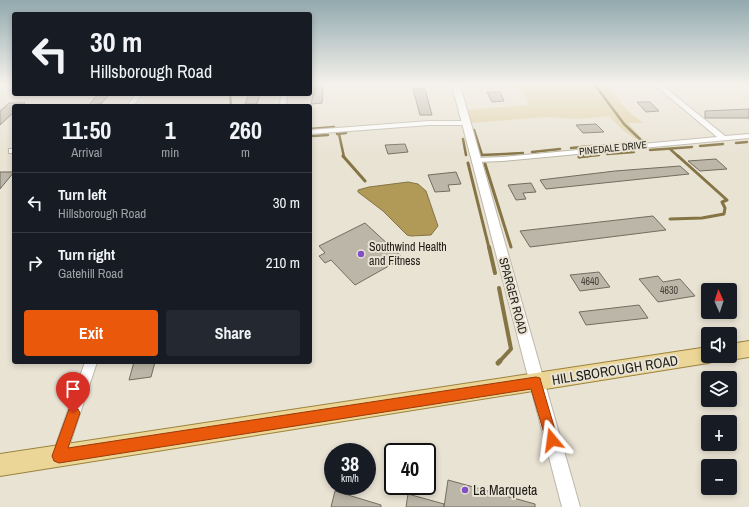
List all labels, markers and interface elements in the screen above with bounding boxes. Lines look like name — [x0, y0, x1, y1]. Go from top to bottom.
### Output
text: 30 m — [90, 23, 142, 61]
icon: left — [24, 28, 76, 80]
text: Hillsborough Road — [90, 59, 212, 84]
text: 11:50 — [62, 114, 111, 146]
text: 1 — [165, 114, 176, 146]
text: 260 — [229, 114, 262, 146]
street label: PINEDALE DRIVE — [579, 138, 647, 158]
text: Arrival — [71, 144, 102, 161]
text: min — [161, 144, 179, 161]
text: m — [241, 144, 250, 161]
text: Turn left — [58, 184, 106, 205]
icon: left — [24, 192, 46, 214]
text: 30 m — [273, 192, 300, 213]
text: Hillsborough Road — [58, 205, 146, 222]
place label: Southwind Health and Fitness — [369, 239, 447, 269]
text: Turn right — [58, 244, 115, 265]
marker: Southwind Health and Fitness — [356, 249, 366, 259]
icon: right — [24, 252, 46, 274]
text: 210 m — [266, 252, 300, 273]
street label: SPARGER ROAD — [495, 256, 531, 336]
text: Gatehill Road — [58, 265, 123, 282]
house number: 4640 — [581, 275, 600, 288]
north arrow — [701, 283, 737, 319]
map controls — [701, 283, 737, 495]
house number: 4630 — [660, 284, 679, 297]
button: Exit — [24, 310, 158, 356]
button: Share — [166, 310, 300, 356]
button: sound — [701, 327, 737, 363]
street label: HILLSBOROUGH ROAD — [551, 351, 679, 389]
button: layers — [701, 371, 737, 407]
pin — [56, 372, 90, 413]
icon: arrive — [62, 378, 84, 400]
button: + — [701, 415, 737, 451]
position arrow — [531, 419, 573, 461]
speed limit sign: 40 — [384, 443, 436, 495]
text: 38 — [341, 450, 359, 477]
button: − — [701, 459, 737, 495]
text: km/h — [341, 472, 359, 485]
place label: La Marqueta — [473, 481, 538, 499]
marker: La Marqueta — [460, 485, 470, 495]

